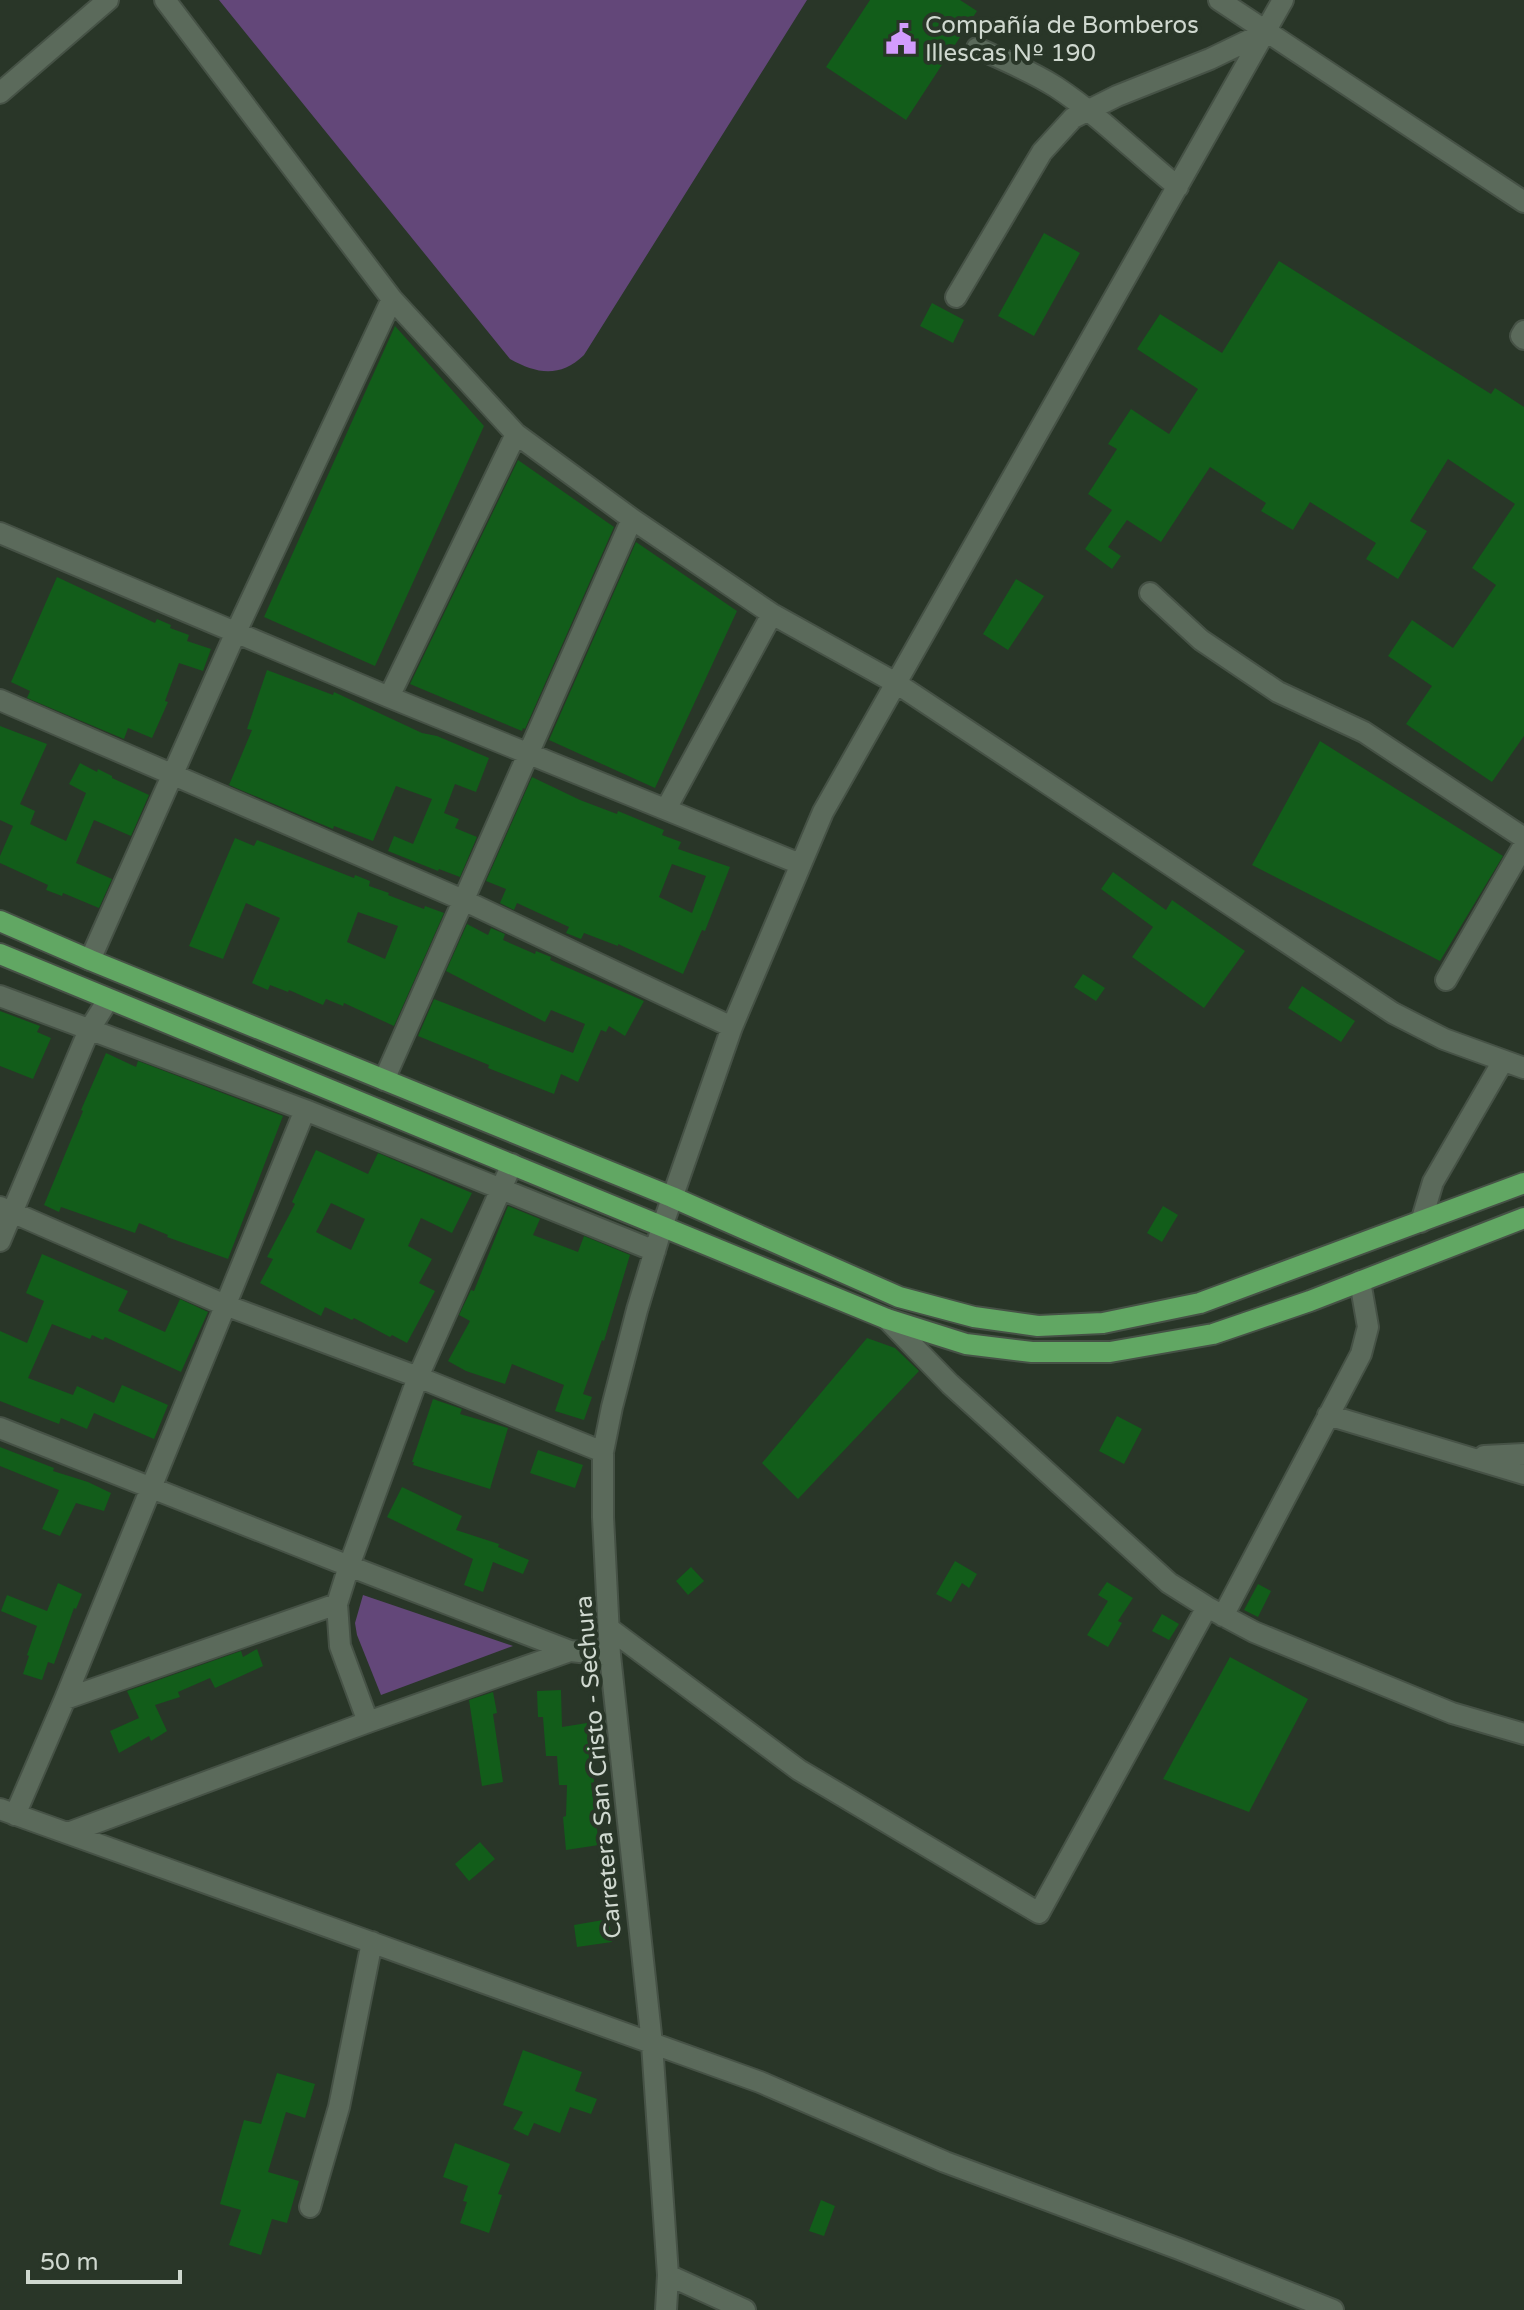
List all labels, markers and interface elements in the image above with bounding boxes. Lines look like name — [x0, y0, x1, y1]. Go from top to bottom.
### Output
place label: Compañía de Bomberos Illescas Nº 190 — [925, 11, 1199, 68]
public building icon: Compañía de Bomberos Illescas Nº 190 — [884, 22, 918, 56]
street label: Carretera San Cristo - Sechura — [569, 1594, 628, 1940]
scale bar — [28, 2234, 180, 2284]
text: 50 m — [40, 2248, 98, 2277]

